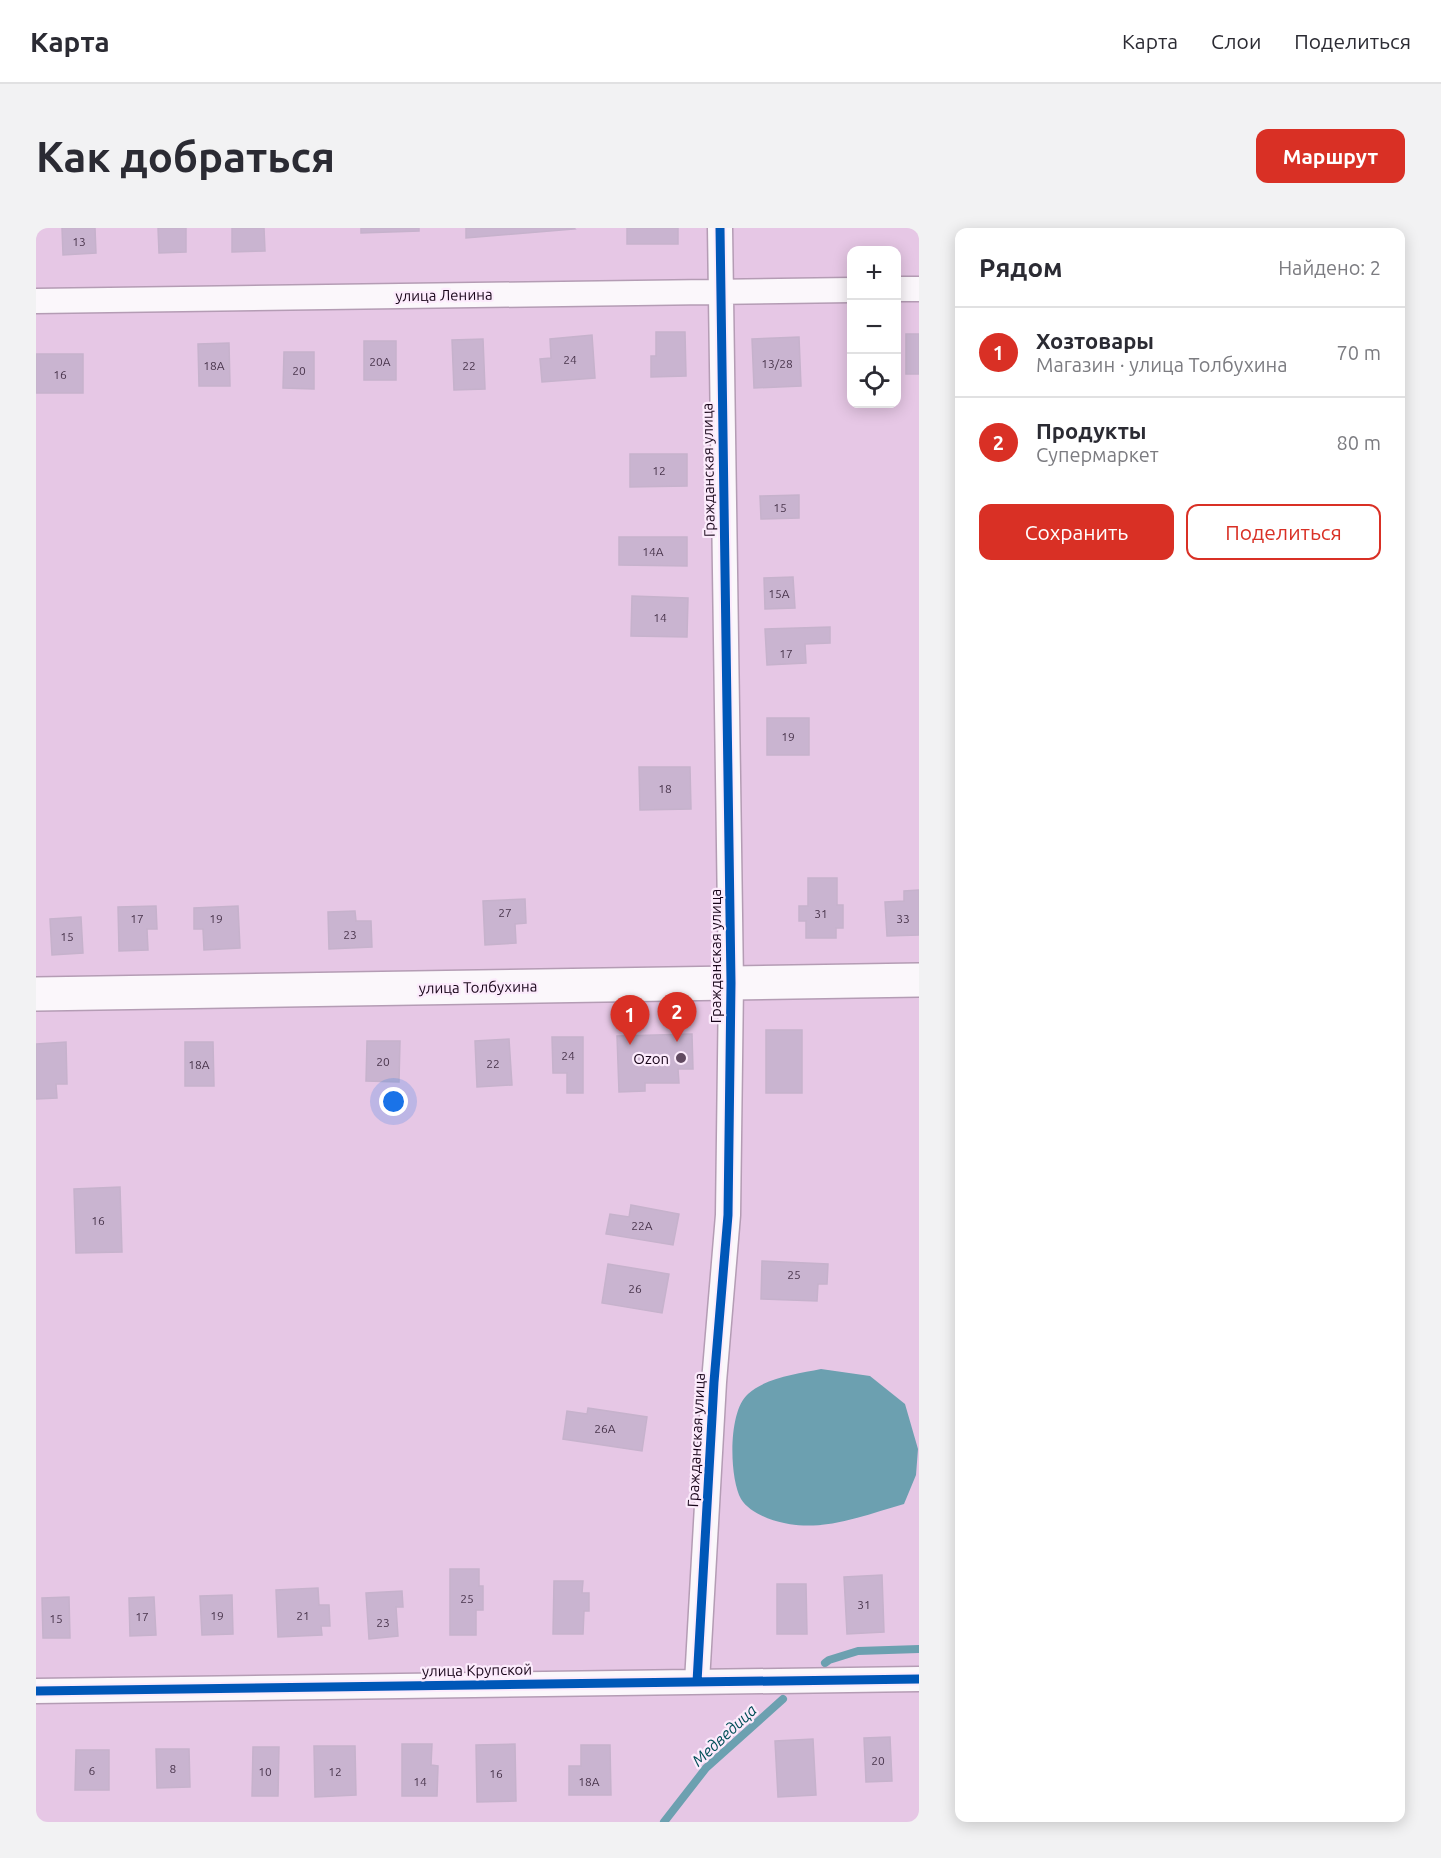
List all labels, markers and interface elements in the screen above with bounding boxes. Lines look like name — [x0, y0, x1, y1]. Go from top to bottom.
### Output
text: Карта — [30, 26, 110, 57]
text: Карта — [1122, 29, 1178, 53]
text: Слои — [1211, 29, 1261, 53]
text: Поделиться — [1294, 29, 1411, 53]
button: Маршрут — [1256, 129, 1405, 183]
text: Как добраться — [36, 133, 335, 180]
house number: 13 — [72, 235, 86, 248]
map controls — [847, 246, 901, 408]
button: + — [847, 246, 901, 300]
text: Рядом — [979, 253, 1063, 282]
text: Найдено: 2 — [1278, 256, 1381, 279]
street label: улица Ленина — [395, 286, 493, 304]
button: − — [847, 300, 901, 354]
text: Хозтовары — [1036, 328, 1154, 353]
text: 1 — [993, 341, 1004, 364]
text: 70 m — [1337, 341, 1381, 364]
house number: 24 — [563, 353, 577, 366]
text: Магазин · улица Толбухина — [1036, 353, 1288, 376]
button: locate — [847, 354, 901, 408]
house number: 20А — [369, 355, 391, 368]
house number: 13/28 — [761, 357, 793, 370]
house number: 18А — [203, 359, 225, 372]
house number: 22 — [462, 359, 476, 372]
house number: 20 — [292, 364, 306, 377]
house number: 16 — [53, 368, 67, 381]
street label: Гражданская улица — [698, 403, 718, 537]
text: Продукты — [1036, 418, 1146, 443]
text: 2 — [993, 431, 1004, 454]
text: 80 m — [1337, 431, 1381, 454]
text: Супермаркет — [1036, 443, 1159, 466]
house number: 12 — [652, 464, 666, 477]
house number: 15 — [773, 501, 787, 514]
button: Сохранить — [979, 504, 1174, 560]
button: Поделиться — [1186, 504, 1381, 560]
house number: 14А — [642, 545, 664, 558]
house number: 15А — [768, 587, 790, 600]
house number: 14 — [653, 611, 667, 624]
house number: 17 — [779, 647, 793, 660]
house number: 19 — [781, 730, 795, 743]
house number: 18 — [658, 782, 672, 795]
street label: Гражданская улица — [707, 889, 724, 1023]
house number: 27 — [498, 906, 512, 919]
house number: 31 — [814, 907, 828, 920]
house number: 17 — [130, 912, 144, 925]
house number: 19 — [209, 912, 223, 925]
house number: 33 — [896, 912, 910, 925]
house number: 23 — [343, 928, 357, 941]
house number: 15 — [60, 930, 74, 943]
street label: улица Толбухина — [418, 977, 538, 997]
pin: 2 — [658, 992, 696, 1042]
pin: 1 — [610, 996, 650, 1045]
house number: 24 — [561, 1049, 575, 1062]
place label: Ozon — [633, 1050, 669, 1067]
marker: Ozon — [674, 1051, 688, 1065]
house number: 20 — [376, 1055, 390, 1068]
house number: 22 — [486, 1057, 500, 1070]
house number: 18А — [188, 1058, 210, 1071]
your location — [379, 1087, 408, 1116]
house number: 16 — [91, 1214, 105, 1227]
house number: 22А — [631, 1219, 653, 1232]
house number: 25 — [787, 1268, 801, 1281]
house number: 26 — [628, 1282, 642, 1295]
street label: Гражданская улица — [684, 1372, 708, 1508]
house number: 26А — [594, 1422, 616, 1435]
house number: 25 — [460, 1592, 474, 1605]
house number: 31 — [857, 1598, 871, 1611]
house number: 19 — [210, 1609, 224, 1622]
house number: 21 — [296, 1609, 310, 1622]
house number: 17 — [135, 1610, 149, 1623]
house number: 15 — [49, 1612, 63, 1625]
house number: 23 — [376, 1616, 390, 1629]
street label: улица Крупской — [422, 1661, 532, 1679]
water label: Медведица — [688, 1700, 760, 1769]
house number: 20 — [871, 1754, 885, 1767]
house number: 8 — [170, 1762, 177, 1775]
house number: 6 — [89, 1764, 96, 1777]
house number: 10 — [258, 1765, 272, 1778]
house number: 12 — [328, 1765, 342, 1778]
house number: 16 — [489, 1767, 503, 1780]
house number: 14 — [413, 1775, 427, 1788]
house number: 18А — [578, 1775, 600, 1788]

